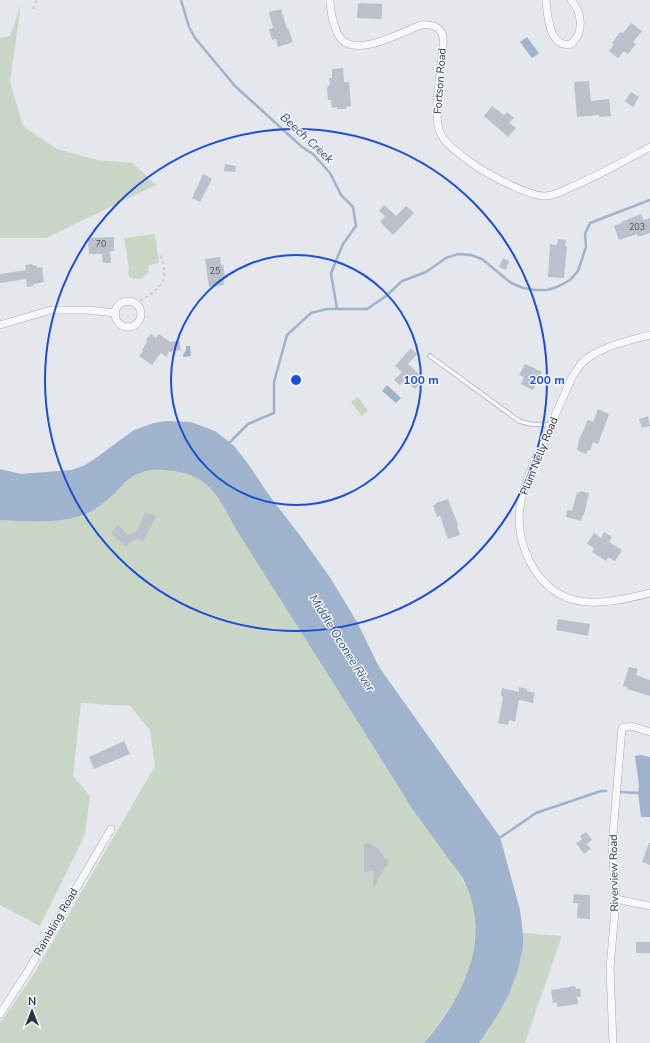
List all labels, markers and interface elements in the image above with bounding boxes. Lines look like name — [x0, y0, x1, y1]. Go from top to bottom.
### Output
street label: Fortson Road — [430, 48, 450, 114]
water label: Beech Creek — [277, 109, 338, 168]
house number: 203 — [629, 221, 645, 233]
house number: 70 — [96, 238, 106, 250]
house number: 25 — [210, 265, 220, 277]
text: 100 m — [403, 372, 439, 388]
text: 200 m — [529, 372, 565, 388]
centre of rings — [289, 373, 303, 387]
street label: Plum Nelly Road — [516, 415, 562, 497]
water label: Middle Oconee River — [306, 591, 379, 695]
street label: Riverview Road — [606, 834, 622, 912]
street label: Rambling Road — [31, 885, 81, 959]
north arrow — [12, 991, 52, 1031]
text: N — [28, 994, 36, 1009]

